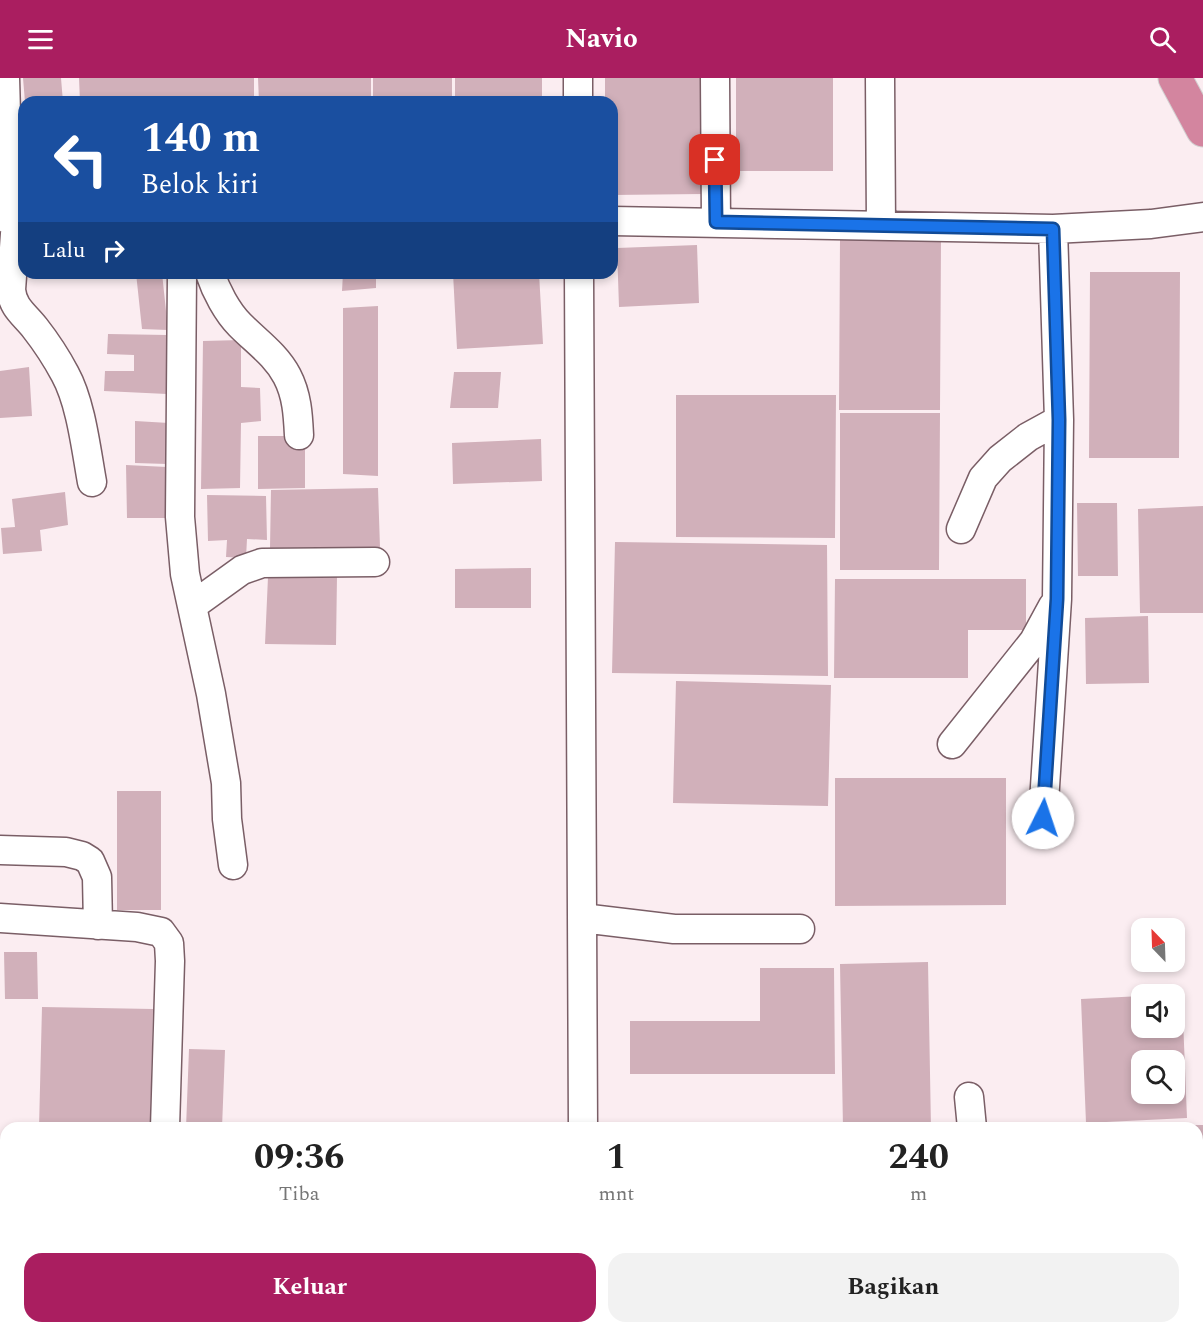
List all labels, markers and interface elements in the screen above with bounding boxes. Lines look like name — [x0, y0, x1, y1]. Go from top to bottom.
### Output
text: Navio — [565, 18, 638, 60]
icon: menu — [24, 23, 57, 56]
icon: search — [1146, 23, 1179, 56]
text: 140 m — [141, 107, 260, 170]
icon: left — [42, 120, 120, 198]
pin — [689, 134, 740, 185]
icon: arrive — [698, 143, 731, 176]
text: Belok kiri — [141, 164, 259, 206]
text: Lalu — [42, 234, 85, 267]
icon: right — [97, 234, 130, 267]
position arrow — [1011, 786, 1075, 850]
north arrow — [1131, 918, 1185, 972]
map controls — [1131, 918, 1185, 1104]
button: sound — [1131, 984, 1185, 1038]
button: search — [1131, 1050, 1185, 1104]
text: 09:36 — [254, 1130, 344, 1185]
text: 1 — [606, 1130, 627, 1185]
text: 240 — [888, 1130, 949, 1185]
text: Tiba — [279, 1179, 320, 1209]
text: mnt — [598, 1179, 634, 1209]
text: m — [910, 1179, 927, 1209]
button: Keluar — [24, 1253, 596, 1322]
button: Bagikan — [608, 1253, 1179, 1322]

